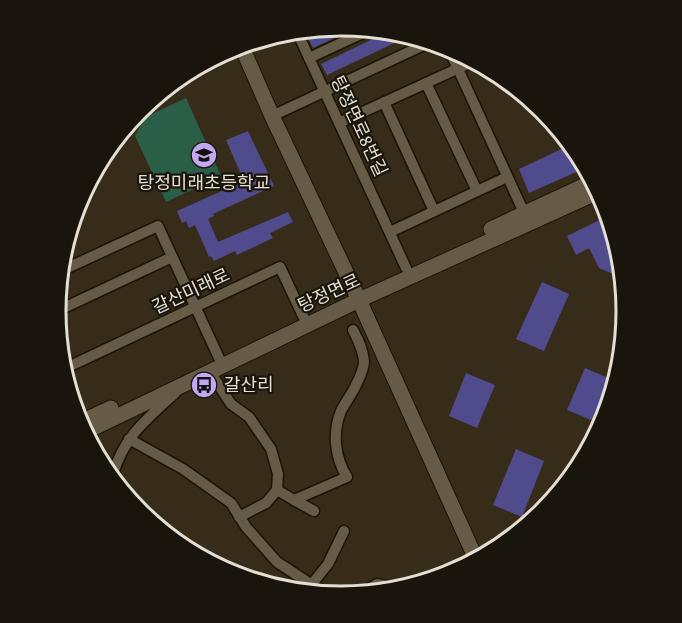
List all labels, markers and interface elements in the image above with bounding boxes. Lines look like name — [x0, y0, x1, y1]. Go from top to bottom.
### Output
street label: 탕정면로8번길 — [325, 71, 394, 180]
school or university icon: 탕정미래초등학교 — [189, 140, 219, 170]
place label: 탕정미래초등학교 — [138, 170, 270, 195]
street label: 갈산미래로 — [148, 262, 234, 319]
street label: 탕정면로 — [293, 267, 364, 318]
bus stop icon: 갈산리 — [189, 370, 219, 400]
place label: 갈산리 — [224, 372, 274, 397]

